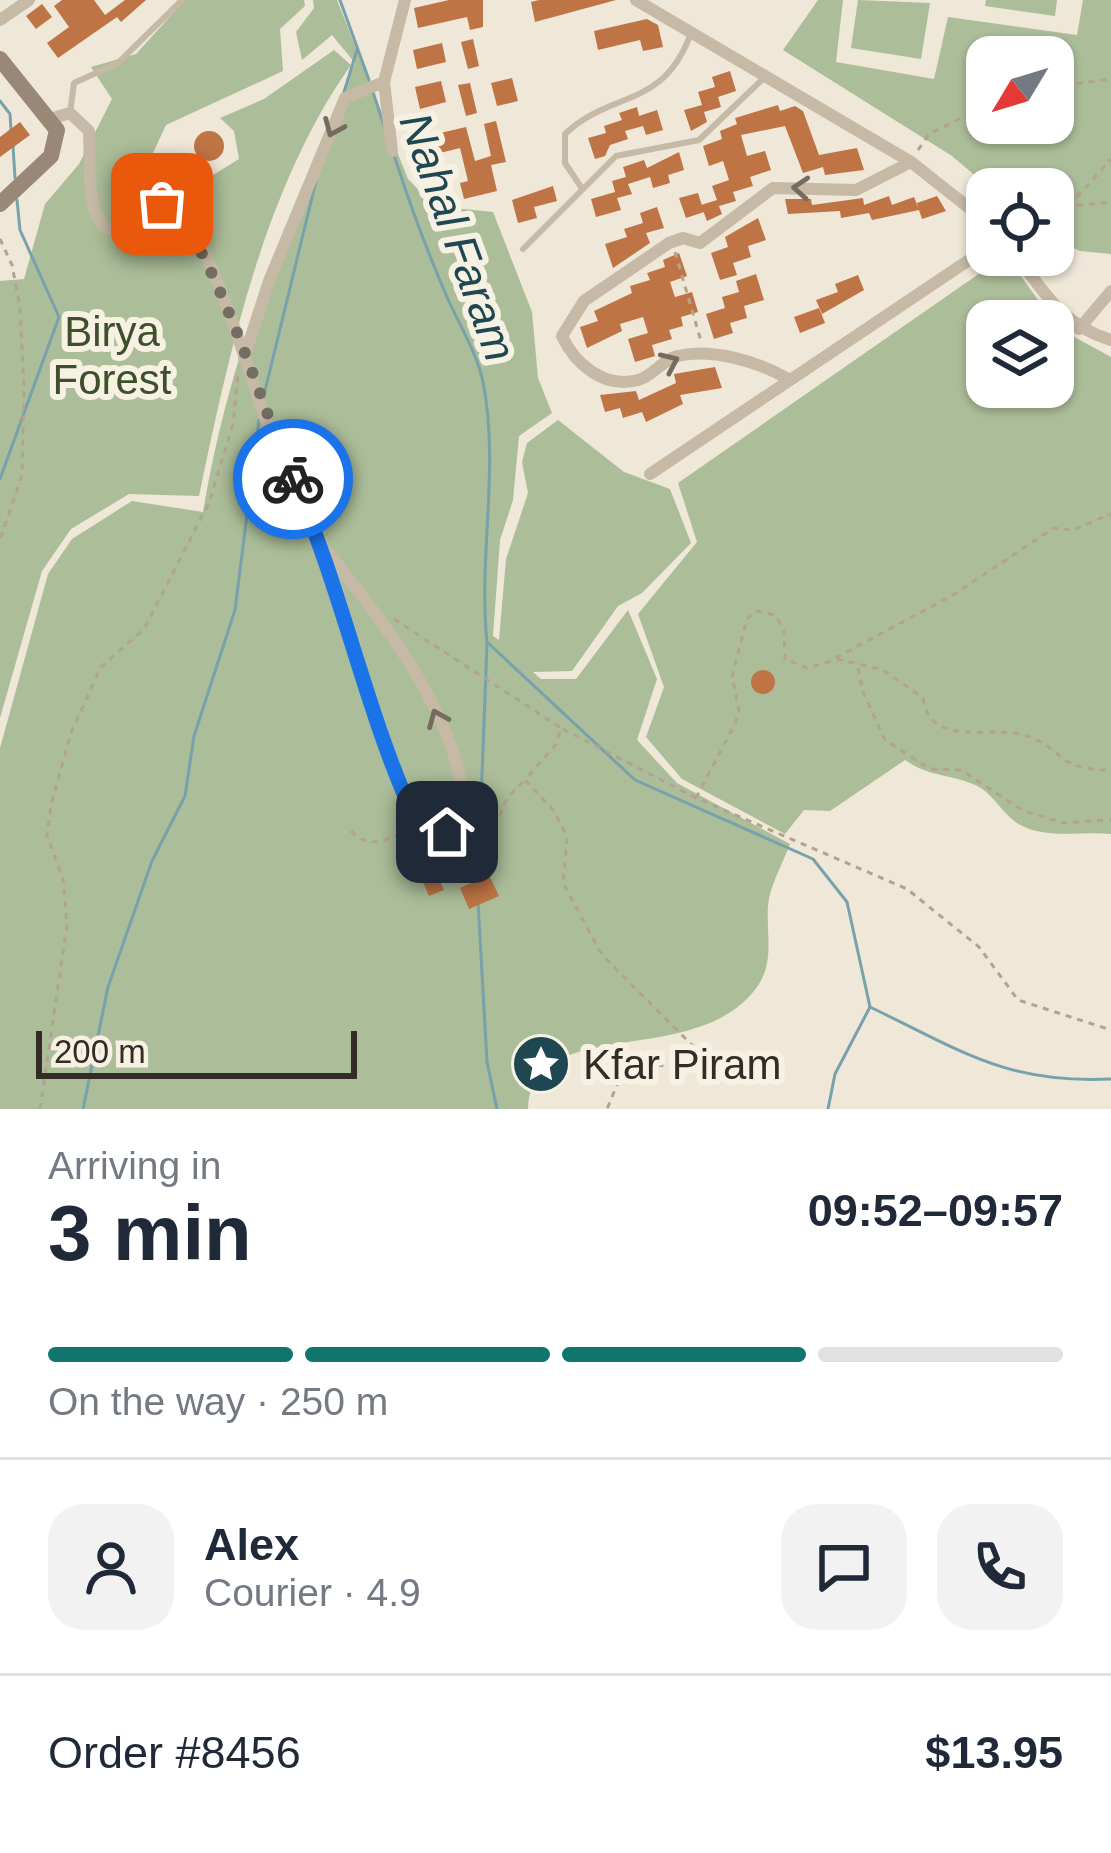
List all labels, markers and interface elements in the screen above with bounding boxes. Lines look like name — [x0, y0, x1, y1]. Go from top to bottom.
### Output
north arrow — [966, 36, 1074, 144]
map controls — [966, 36, 1074, 408]
water label: Nahal Faram — [390, 106, 526, 368]
one-way arrow — [323, 116, 347, 137]
pin — [111, 153, 213, 255]
button: locate — [966, 168, 1074, 276]
icon: bag — [129, 171, 195, 237]
one-way arrow — [792, 175, 810, 201]
button: layers — [966, 300, 1074, 408]
park label: Birya Forest — [52, 308, 172, 403]
one-way arrow — [658, 353, 680, 377]
courier — [233, 419, 353, 539]
icon: bike — [260, 446, 326, 512]
one-way arrow — [427, 709, 451, 731]
pin — [396, 781, 498, 883]
icon: home — [414, 799, 480, 865]
scale bar — [36, 1025, 357, 1078]
text: 200 m — [54, 1033, 146, 1070]
place icon: Kfar Piram — [510, 1033, 572, 1095]
place label: Kfar Piram — [583, 1041, 781, 1088]
text: Arriving in — [48, 1144, 221, 1187]
text: 09:52–09:57 — [808, 1185, 1063, 1236]
text: 3 min — [48, 1189, 252, 1277]
text: On the way · 250 m — [48, 1380, 388, 1423]
button: person — [48, 1504, 174, 1630]
button: chat — [781, 1504, 907, 1630]
button: phone — [937, 1504, 1063, 1630]
text: Alex — [204, 1519, 299, 1570]
text: Courier · 4.9 — [204, 1571, 421, 1614]
text: Order #8456 — [48, 1727, 301, 1778]
text: $13.95 — [925, 1727, 1063, 1778]

